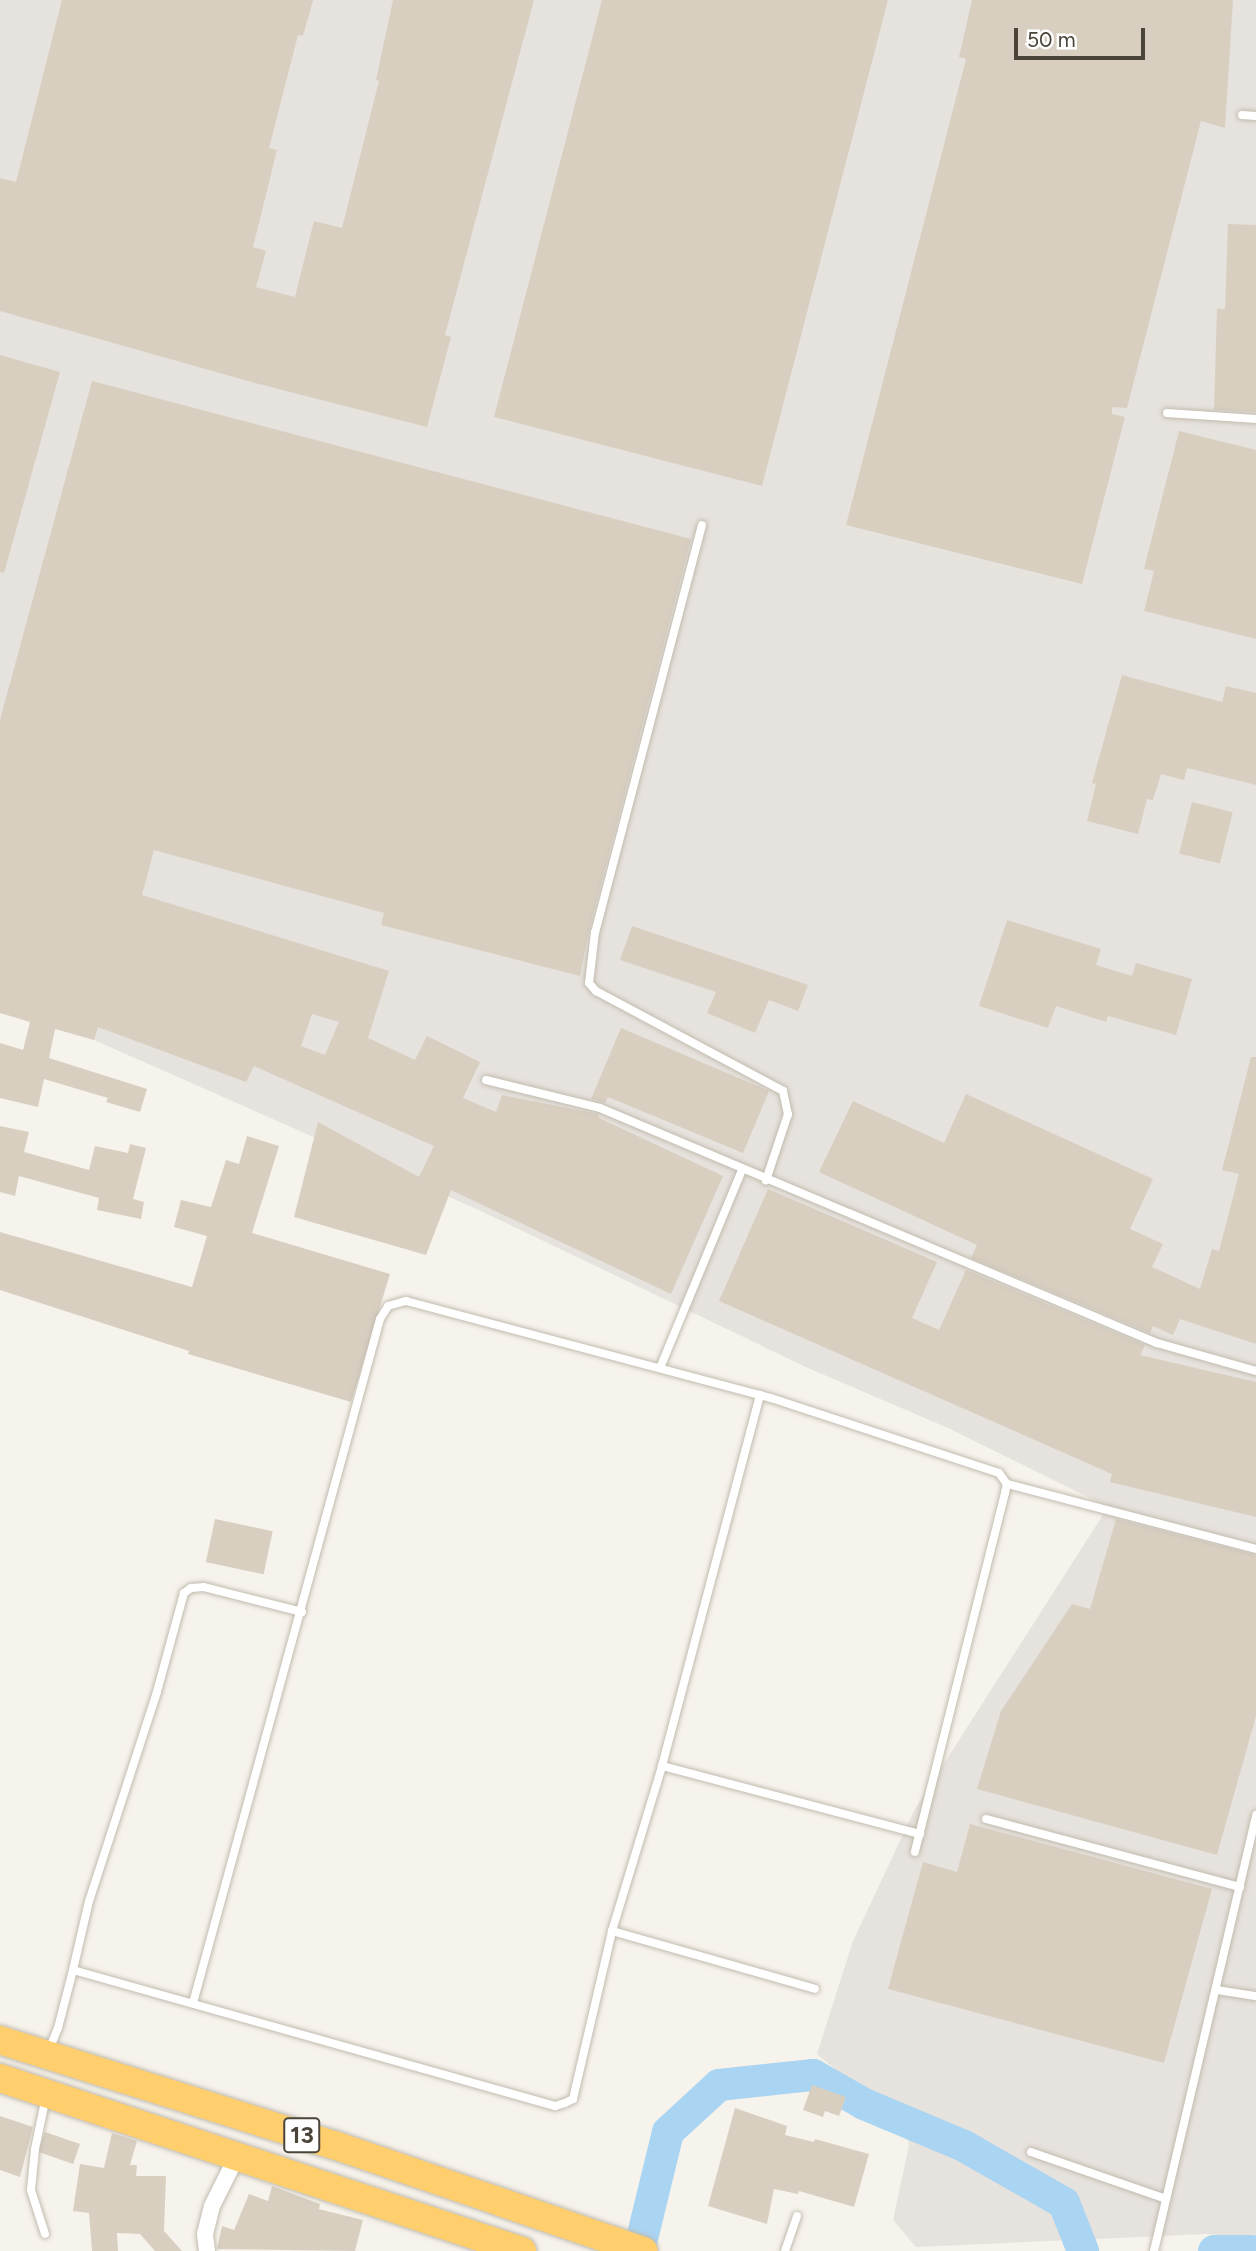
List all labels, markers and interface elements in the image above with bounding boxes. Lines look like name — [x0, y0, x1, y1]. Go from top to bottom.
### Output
scale bar — [1018, 14, 1149, 58]
text: 50 m — [1027, 27, 1076, 52]
road number: 13 — [283, 2114, 321, 2156]

